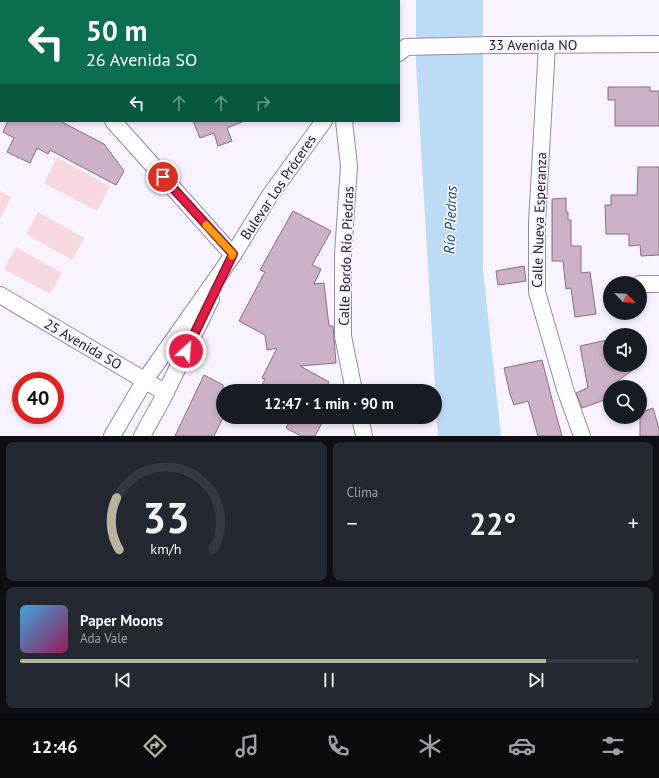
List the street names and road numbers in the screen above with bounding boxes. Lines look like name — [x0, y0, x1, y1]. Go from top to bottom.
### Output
street label: 33 Avenida NO — [489, 36, 577, 54]
street label: Bulevar Los Próceres — [236, 131, 320, 243]
street label: Calle Nueva Esperanza — [528, 152, 550, 288]
street label: Calle Bordo Río Piedras — [335, 186, 357, 326]
street label: 25 Avenida SO — [41, 315, 125, 373]

